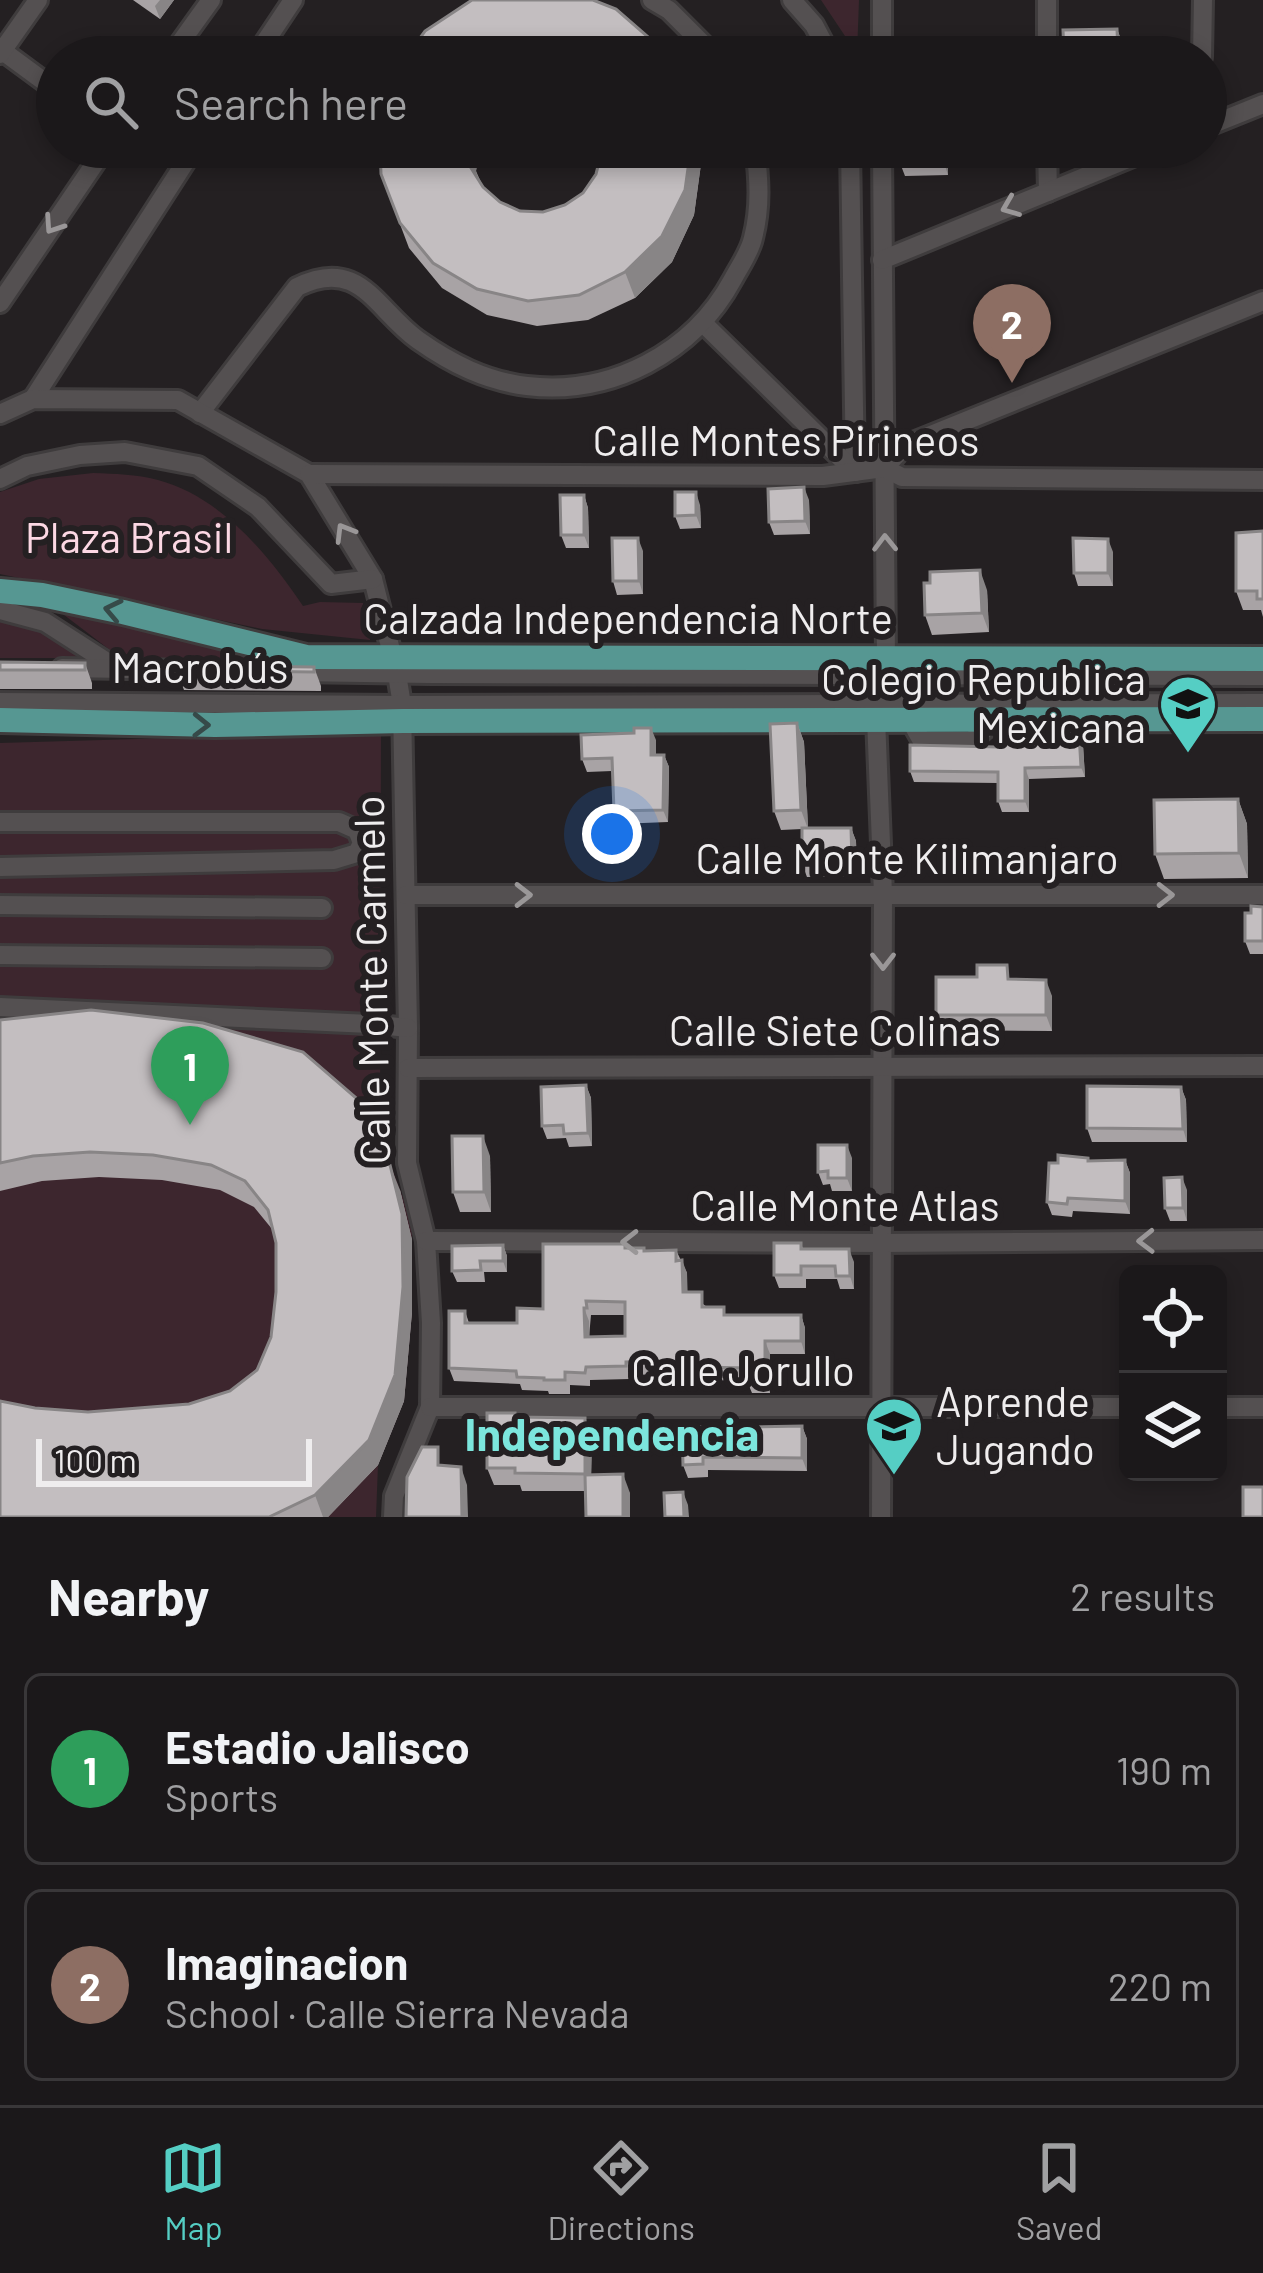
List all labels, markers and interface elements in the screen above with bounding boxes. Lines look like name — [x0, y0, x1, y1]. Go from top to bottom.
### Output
search box — [36, 36, 1227, 168]
icon: search — [78, 69, 144, 135]
text: Search here — [174, 75, 408, 129]
one-way arrow — [1001, 193, 1022, 218]
one-way arrow — [45, 212, 67, 234]
pin: 2 — [973, 284, 1051, 383]
street label: Calle Montes Pirineos — [593, 414, 980, 464]
park label: Plaza Brasil — [25, 511, 233, 561]
one-way arrow — [336, 523, 358, 545]
one-way arrow — [872, 533, 898, 551]
street label: Calzada Independencia Norte — [363, 592, 893, 643]
one-way arrow — [103, 599, 123, 624]
street label: Macrobús — [111, 641, 289, 691]
place label: Colegio Republica Mexicana — [821, 653, 1146, 751]
school or university icon: Colegio Republica Mexicana — [1157, 673, 1219, 755]
one-way arrow — [193, 712, 211, 738]
street label: Calle Monte Carmelo — [342, 795, 398, 1165]
your location — [582, 804, 642, 864]
street label: Calle Monte Kilimanjaro — [695, 832, 1119, 883]
one-way arrow — [515, 882, 533, 908]
one-way arrow — [1157, 882, 1175, 908]
one-way arrow — [870, 952, 896, 971]
street label: Calle Siete Colinas — [669, 1004, 1001, 1054]
pin: 1 — [151, 1026, 229, 1125]
street label: Calle Monte Atlas — [690, 1179, 1000, 1229]
one-way arrow — [1136, 1228, 1154, 1254]
one-way arrow — [620, 1229, 638, 1255]
map controls — [1119, 1265, 1227, 1481]
button: locate — [1119, 1265, 1227, 1373]
street label: Calle Jorullo — [631, 1344, 855, 1394]
button: layers — [1119, 1373, 1227, 1481]
place label: Aprende Jugando — [936, 1375, 1095, 1474]
school or university icon: Aprende Jugando — [863, 1395, 925, 1477]
district label: Independencia — [465, 1406, 759, 1460]
scale bar — [36, 1433, 312, 1486]
text: 100 m — [54, 1440, 137, 1480]
text: Nearby — [48, 1565, 209, 1626]
text: 2 results — [1070, 1572, 1215, 1619]
text: Estadio Jalisco — [165, 1719, 470, 1773]
text: 1 — [83, 1746, 97, 1793]
text: 190 m — [1116, 1746, 1212, 1793]
text: Sports — [165, 1773, 278, 1820]
text: Imaginacion — [165, 1935, 408, 1989]
text: 2 — [79, 1962, 101, 2009]
text: 220 m — [1108, 1962, 1212, 2009]
text: School · Calle Sierra Nevada — [165, 1989, 629, 2036]
tab: Map — [160, 2135, 226, 2247]
tab: Directions — [547, 2135, 695, 2247]
tab: Saved — [1016, 2135, 1103, 2247]

